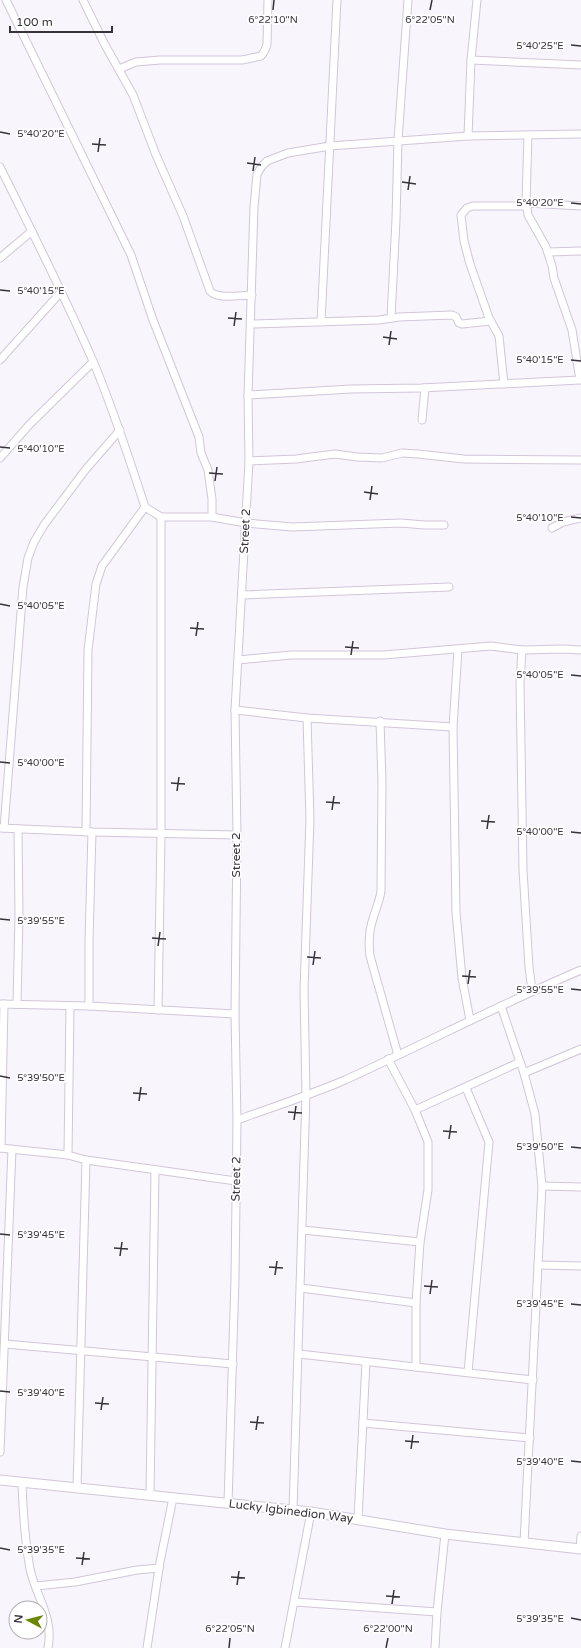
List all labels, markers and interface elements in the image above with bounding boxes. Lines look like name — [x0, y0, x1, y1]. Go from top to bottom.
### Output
scale bar — [10, 8, 112, 34]
text: 6°22'10"N — [248, 14, 298, 26]
text: 6°22'05"N — [405, 14, 455, 26]
text: 100 m — [16, 15, 53, 29]
text: 5°40'25"E — [516, 40, 564, 52]
text: 5°40'20"E — [17, 128, 65, 140]
text: 5°40'20"E — [516, 197, 564, 209]
text: 5°40'15"E — [17, 285, 65, 297]
text: 5°40'15"E — [516, 354, 564, 366]
text: 5°40'10"E — [17, 443, 65, 455]
street label: Street 2 — [237, 508, 253, 554]
text: 5°40'10"E — [516, 512, 564, 524]
text: 5°40'05"E — [17, 600, 65, 612]
text: 5°40'05"E — [516, 669, 564, 681]
text: 5°40'00"E — [17, 757, 65, 769]
text: 5°40'00"E — [516, 826, 564, 838]
street label: Street 2 — [229, 833, 243, 877]
text: 5°39'55"E — [17, 915, 65, 927]
text: 5°39'55"E — [516, 984, 564, 996]
text: 5°39'50"E — [17, 1072, 65, 1084]
text: 5°39'50"E — [516, 1141, 564, 1153]
street label: Street 2 — [229, 1156, 243, 1202]
text: 5°39'45"E — [17, 1229, 65, 1241]
text: 5°39'45"E — [516, 1298, 564, 1310]
text: 5°39'40"E — [17, 1387, 65, 1399]
text: 5°39'40"E — [516, 1456, 564, 1468]
street label: Lucky Igbinedion Way — [228, 1496, 355, 1526]
text: 5°39'35"E — [17, 1544, 65, 1556]
north arrow — [8, 1600, 48, 1640]
text: 5°39'35"E — [516, 1613, 564, 1625]
text: N — [12, 1614, 26, 1624]
text: 6°22'05"N — [205, 1623, 255, 1635]
text: 6°22'00"N — [363, 1623, 413, 1635]

